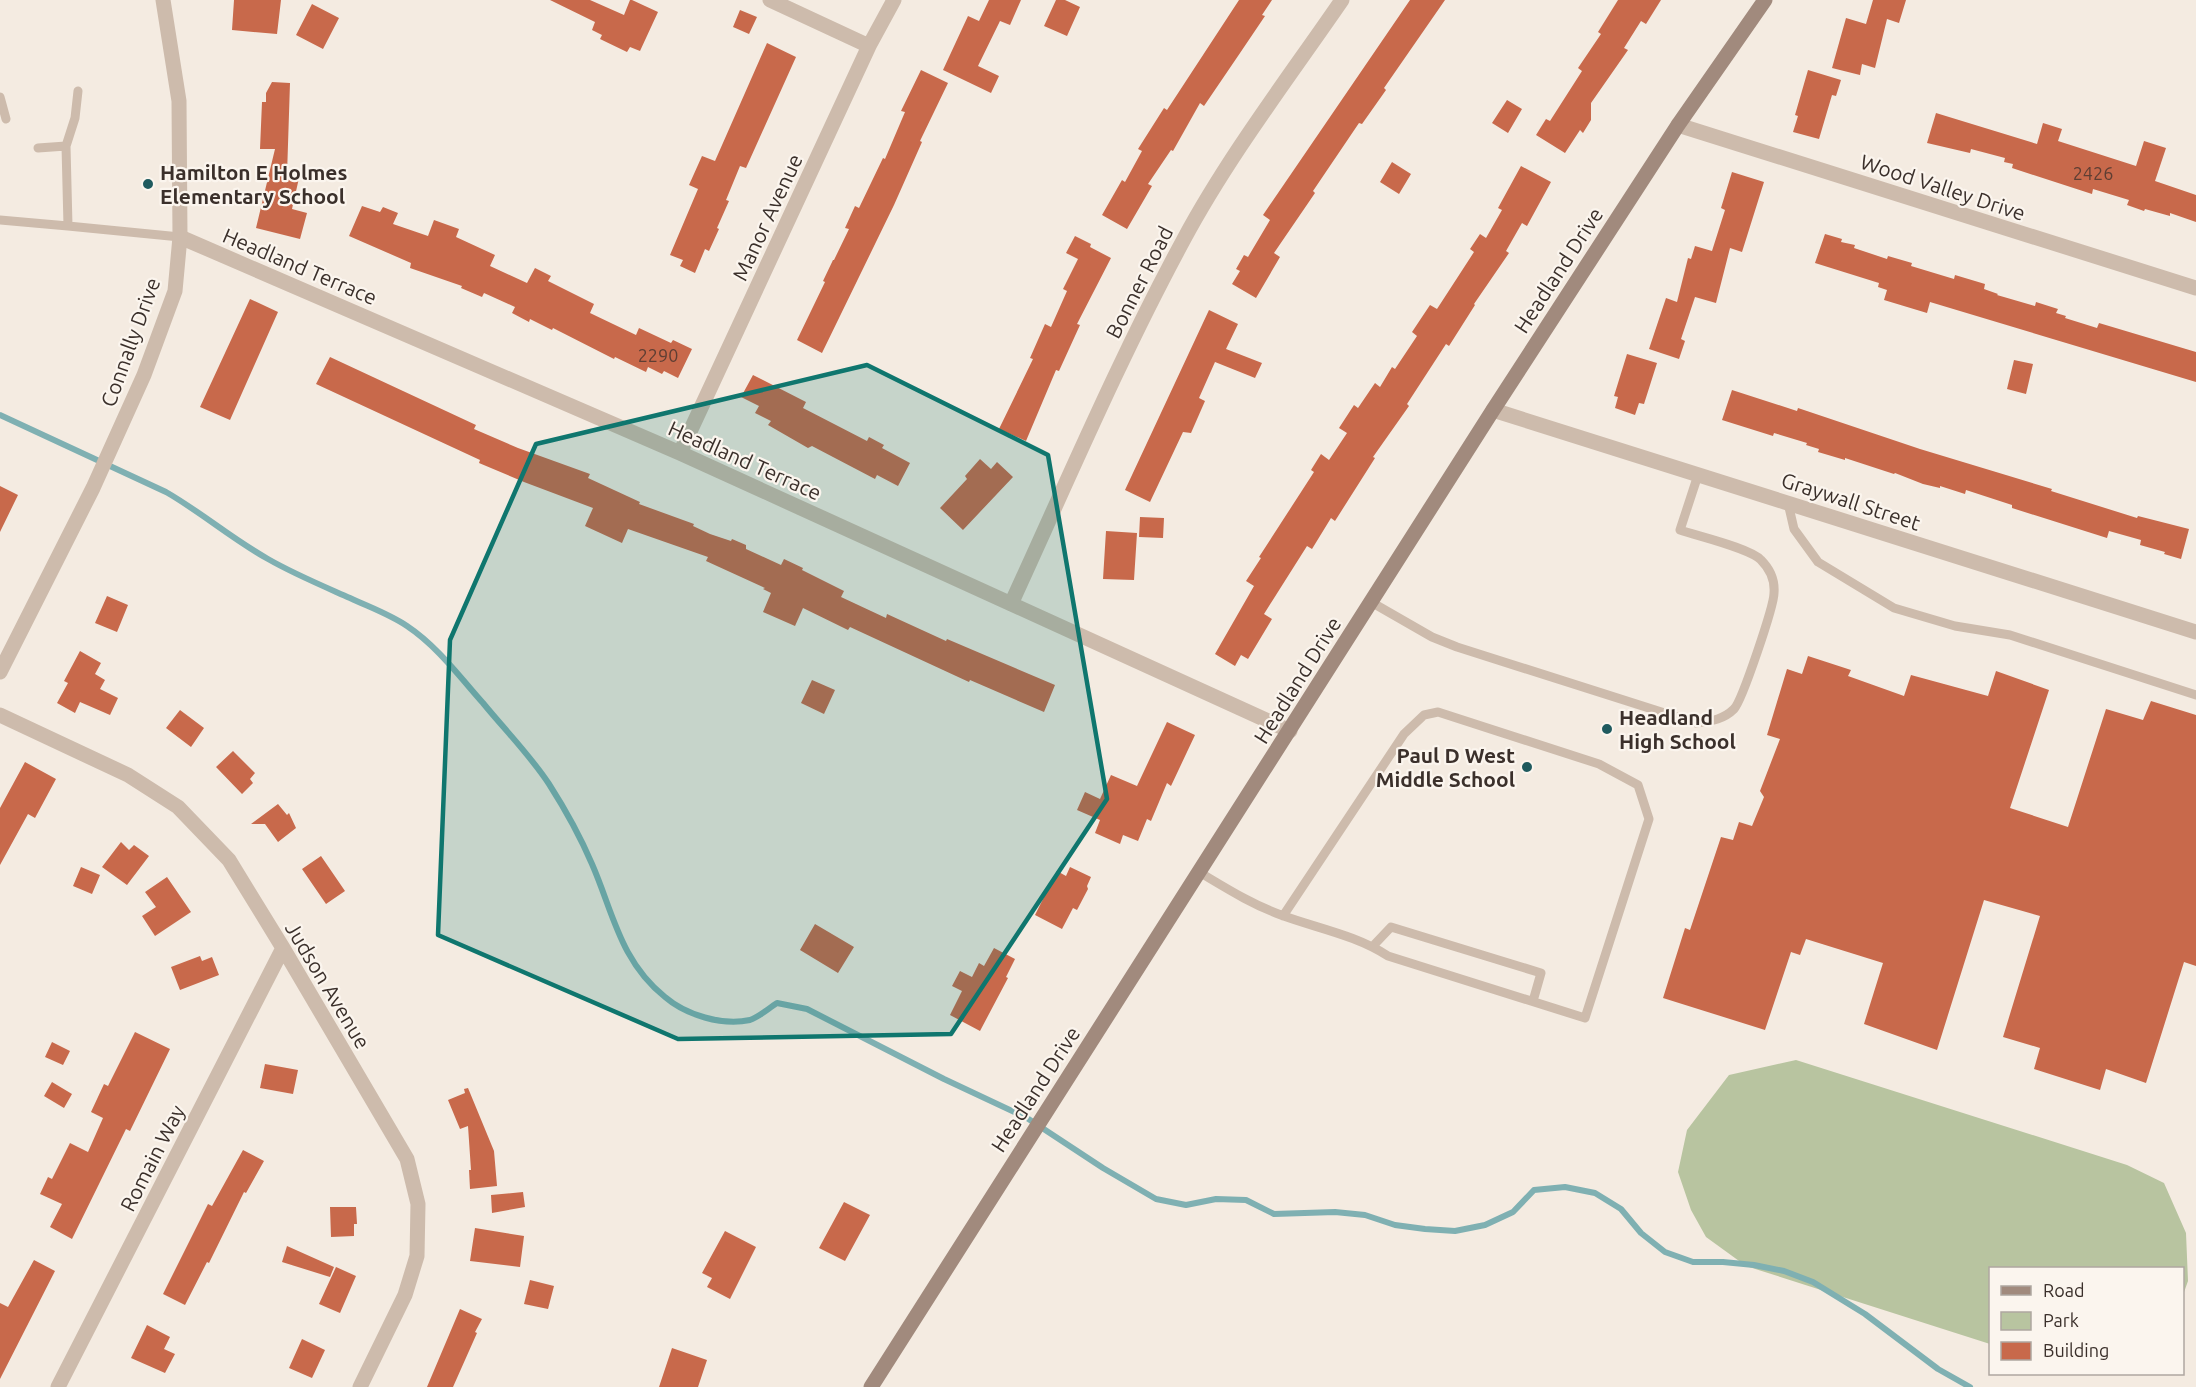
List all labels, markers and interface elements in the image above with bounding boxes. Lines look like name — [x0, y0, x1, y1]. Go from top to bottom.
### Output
street label: Wood Valley Drive — [1858, 149, 2028, 225]
street label: Manor Avenue — [727, 150, 807, 284]
place label: Hamilton E Holmes Elementary School — [160, 160, 347, 208]
house number: 2426 — [2073, 163, 2113, 183]
marker: Hamilton E Holmes Elementary School — [141, 177, 155, 191]
street label: Headland Drive — [1509, 203, 1607, 337]
street label: Bonner Road — [1101, 222, 1177, 342]
street label: Headland Terrace — [219, 223, 381, 309]
street label: Connally Drive — [96, 274, 164, 410]
house number: 2290 — [638, 345, 678, 365]
street label: Headland Terrace — [665, 415, 825, 505]
street label: Graywall Street — [1779, 467, 1923, 535]
street label: Headland Drive — [1249, 612, 1345, 748]
place label: Headland High School — [1619, 705, 1736, 753]
marker: Headland High School — [1600, 722, 1614, 736]
place label: Paul D West Middle School — [1376, 743, 1515, 791]
marker: Paul D West Middle School — [1520, 760, 1534, 774]
street label: Judson Avenue — [281, 917, 375, 1053]
street label: Headland Drive — [986, 1022, 1084, 1156]
street label: Romain Way — [115, 1101, 189, 1215]
legend — [1989, 1267, 2184, 1375]
text: Road — [2043, 1280, 2085, 1300]
text: Park — [2043, 1310, 2079, 1330]
text: Building — [2043, 1340, 2109, 1360]

